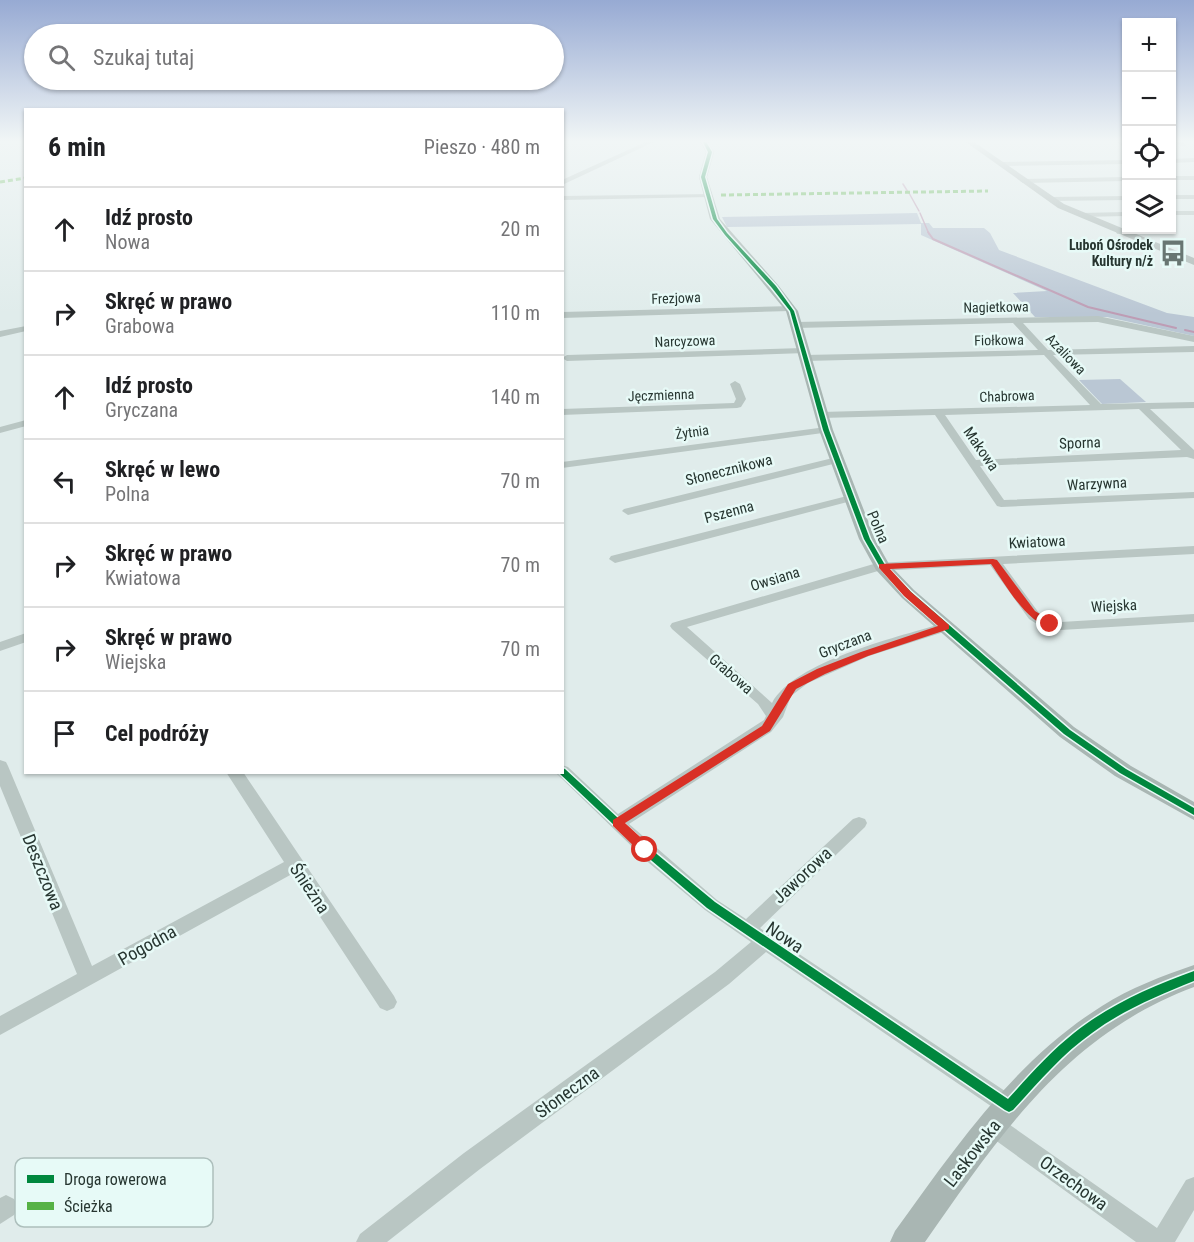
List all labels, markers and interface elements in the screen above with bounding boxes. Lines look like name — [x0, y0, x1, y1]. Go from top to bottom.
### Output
map controls — [1122, 18, 1176, 234]
button: + — [1122, 18, 1176, 72]
search box — [24, 24, 564, 90]
icon: search — [45, 41, 78, 74]
text: Szukaj tutaj — [93, 45, 194, 70]
button: − — [1122, 72, 1176, 126]
button: locate — [1122, 126, 1176, 180]
text: 6 min — [48, 132, 106, 162]
text: Pieszo · 480 m — [424, 135, 540, 159]
button: layers — [1122, 180, 1176, 234]
text: Idź prosto — [105, 205, 193, 230]
icon: ahead — [48, 213, 81, 246]
text: 20 m — [501, 217, 540, 241]
text: Nowa — [105, 230, 150, 254]
place label: Luboń Ośrodek Kultury n/ż — [1069, 237, 1153, 269]
bus stop icon: Luboń Ośrodek Kultury n/ż — [1158, 238, 1188, 268]
text: Skręć w prawo — [105, 289, 232, 314]
street label: Frezjowa — [651, 289, 701, 307]
icon: right — [48, 297, 81, 330]
street label: Nagietkowa — [963, 298, 1029, 316]
text: 110 m — [491, 301, 540, 325]
text: Grabowa — [105, 314, 175, 338]
street label: Azaliowa — [1043, 330, 1089, 378]
street label: Narcyzowa — [654, 332, 716, 350]
street label: Fiołkowa — [974, 332, 1024, 348]
text: Idź prosto — [105, 373, 193, 398]
icon: ahead — [48, 381, 81, 414]
text: 140 m — [491, 385, 540, 409]
street label: Jęczmienna — [627, 386, 695, 404]
street label: Chabrowa — [979, 387, 1035, 405]
text: Gryczana — [105, 398, 178, 422]
street label: Żytnia — [674, 422, 710, 442]
street label: Makowa — [959, 423, 1003, 475]
street label: Sporna — [1059, 433, 1101, 453]
street label: Słonecznikowa — [684, 451, 774, 489]
text: Skręć w lewo — [105, 457, 220, 482]
icon: left — [48, 465, 81, 498]
text: 70 m — [501, 469, 540, 493]
street label: Warzywna — [1067, 473, 1127, 495]
text: Polna — [105, 482, 150, 506]
street label: Pszenna — [702, 497, 756, 527]
street label: Polna — [863, 508, 893, 546]
street label: Kwiatowa — [1008, 532, 1066, 552]
text: Skręć w prawo — [105, 541, 232, 566]
icon: right — [48, 549, 81, 582]
text: 70 m — [501, 553, 540, 577]
street label: Owsiana — [748, 563, 802, 595]
text: Kwiatowa — [105, 566, 181, 590]
street label: Wiejska — [1091, 596, 1137, 616]
route end — [1036, 610, 1062, 636]
text: Skręć w prawo — [105, 625, 232, 650]
street label: Gryczana — [816, 626, 874, 662]
icon: right — [48, 633, 81, 666]
text: 70 m — [501, 637, 540, 661]
text: Wiejska — [105, 650, 166, 674]
street label: Grabowa — [705, 650, 757, 698]
icon: arrive — [48, 717, 81, 750]
text: Cel podróży — [105, 721, 209, 746]
street label: Deszczowa — [18, 831, 68, 913]
route start — [631, 836, 657, 862]
street label: Jaworowa — [768, 843, 836, 907]
street label: Śnieżna — [286, 859, 334, 917]
street label: Nowa — [762, 917, 808, 957]
street label: Pogodna — [114, 921, 180, 969]
street label: Słoneczna — [531, 1062, 603, 1122]
street label: Laskowska — [939, 1115, 1005, 1191]
street label: Orzechowa — [1036, 1151, 1112, 1215]
legend — [15, 1158, 213, 1227]
text: Droga rowerowa — [64, 1170, 167, 1189]
text: Ścieżka — [64, 1197, 113, 1216]

